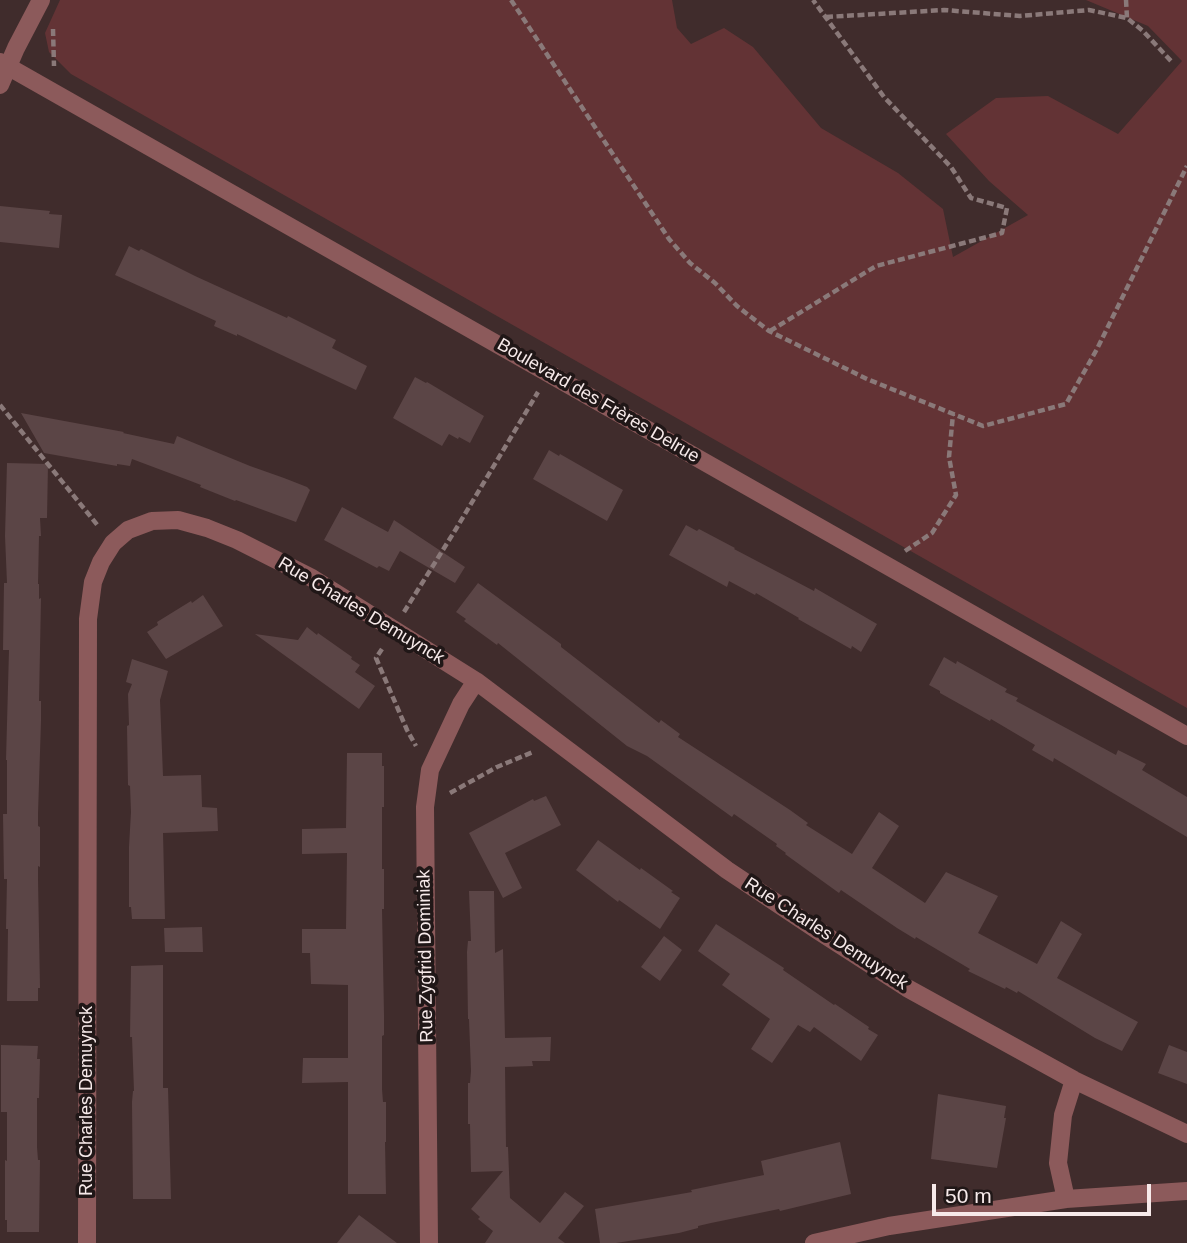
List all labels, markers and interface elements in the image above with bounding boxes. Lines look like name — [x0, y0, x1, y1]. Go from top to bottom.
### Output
street label: Boulevard des Frères Delrue — [493, 334, 703, 468]
street label: Rue Charles Demuynck — [274, 553, 448, 669]
street label: Rue Zygfrid Dominiak — [414, 869, 438, 1043]
street label: Rue Charles Demuynck — [740, 873, 912, 995]
street label: Rue Charles Demuynck — [76, 1006, 98, 1196]
scale bar — [935, 1170, 1154, 1214]
text: 50 m — [945, 1184, 992, 1207]

